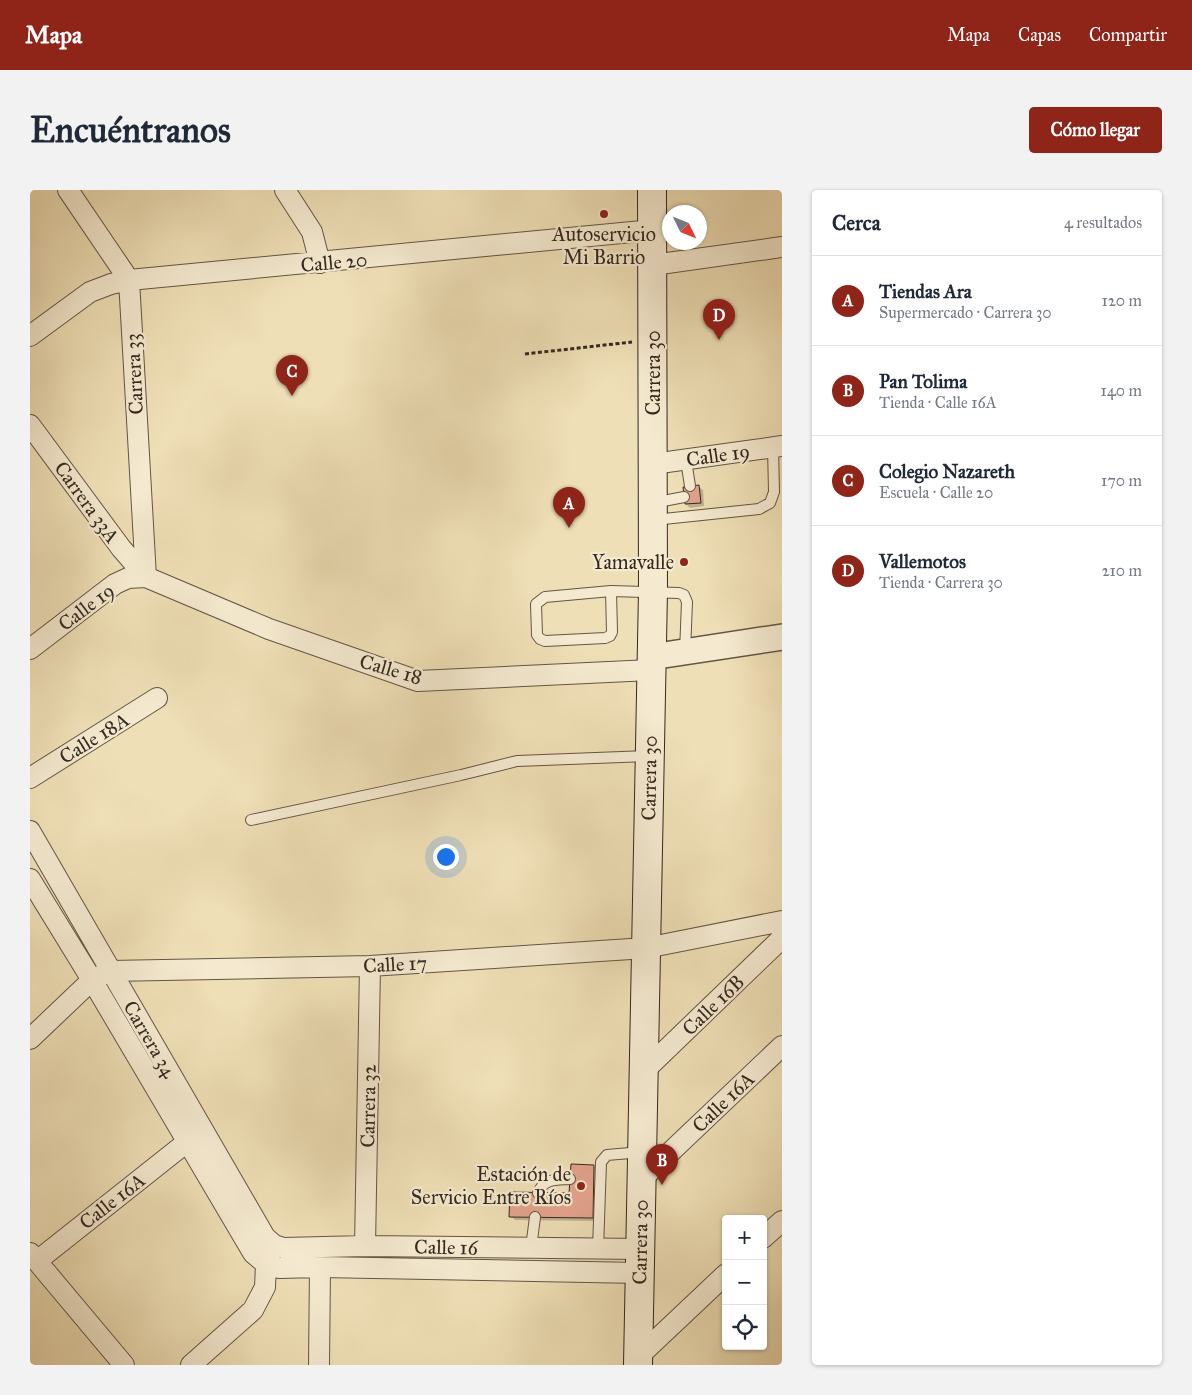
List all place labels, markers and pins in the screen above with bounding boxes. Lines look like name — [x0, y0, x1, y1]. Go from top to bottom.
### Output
marker: Autoservicio Mi Barrio — [598, 208, 610, 220]
place label: Autoservicio Mi Barrio — [551, 222, 656, 269]
pin: D — [703, 299, 735, 340]
pin: C — [276, 355, 308, 396]
pin: A — [553, 487, 585, 528]
place label: Yamavalle — [592, 550, 674, 574]
marker: Yamavalle — [678, 556, 690, 568]
pin: B — [646, 1144, 678, 1185]
place label: Estación de Servicio Entre Ríos — [411, 1162, 571, 1209]
marker: Estación de Servicio Entre Ríos — [575, 1180, 587, 1192]

